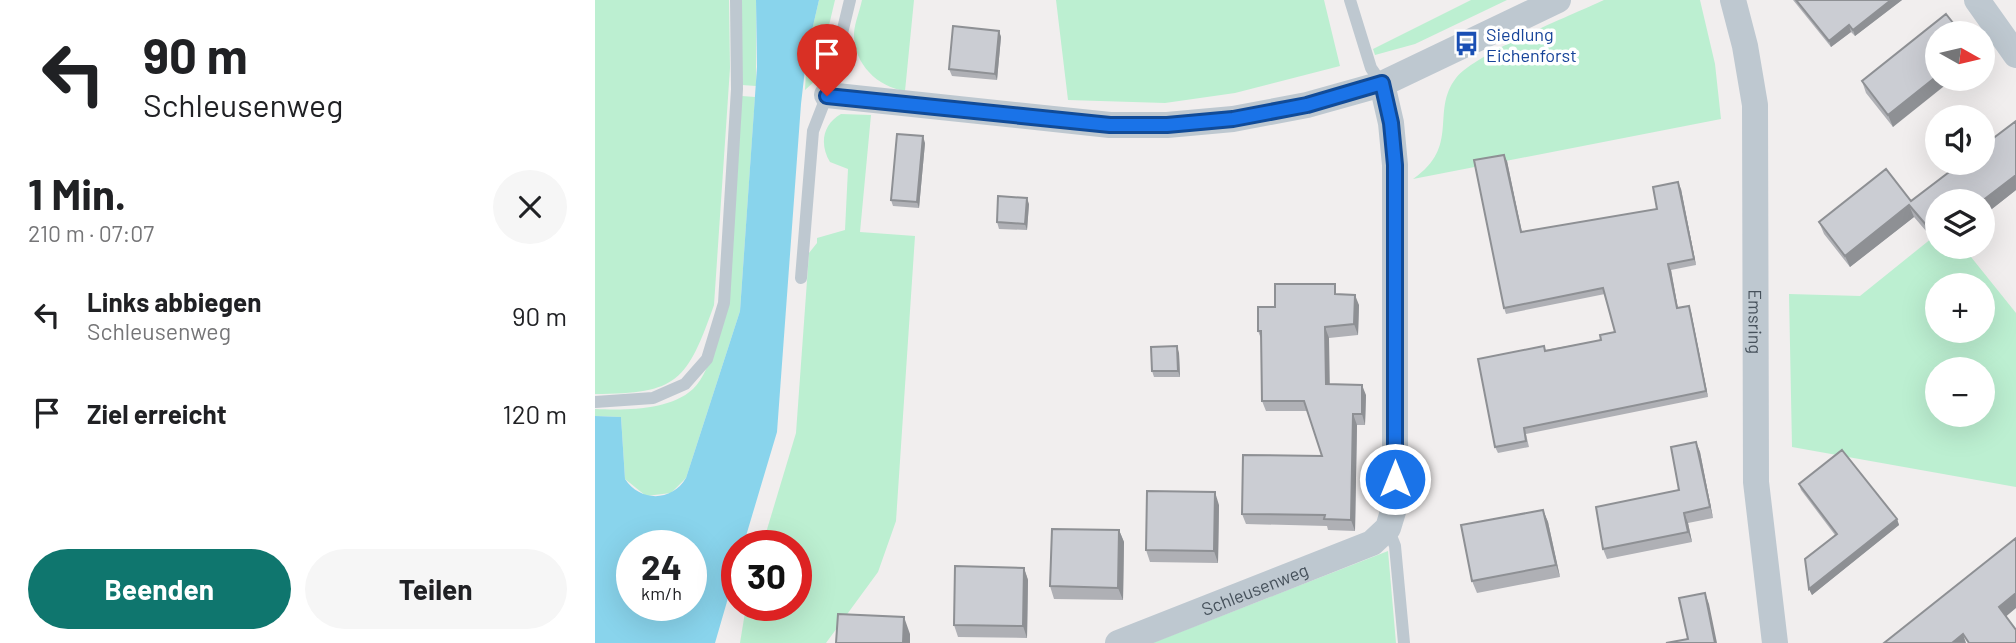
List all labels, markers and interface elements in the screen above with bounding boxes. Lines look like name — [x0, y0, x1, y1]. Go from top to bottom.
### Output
north arrow — [1925, 21, 1995, 91]
map controls — [1925, 21, 1995, 427]
place label: Siedlung Eichenforst — [1486, 23, 1577, 66]
pin — [797, 24, 857, 96]
text: 90 m — [143, 25, 248, 84]
icon: left — [28, 28, 119, 119]
bus stop icon: Siedlung Eichenforst — [1452, 30, 1480, 58]
icon: arrive — [808, 35, 846, 73]
text: Schleusenweg — [143, 85, 343, 123]
button: sound — [1925, 105, 1995, 175]
text: 1 Min. — [28, 168, 126, 218]
button: close — [493, 170, 567, 244]
button: layers — [1925, 189, 1995, 259]
text: 210 m · 07:07 — [28, 219, 154, 247]
button: + — [1925, 273, 1995, 343]
text: Links abbiegen — [87, 286, 261, 317]
street label: Emsring — [1744, 289, 1767, 354]
icon: left — [28, 296, 66, 334]
text: 90 m — [512, 300, 567, 331]
text: Schleusenweg — [87, 317, 231, 345]
button: − — [1925, 357, 1995, 427]
icon: arrive — [28, 394, 66, 432]
text: Ziel erreicht — [87, 398, 227, 429]
text: 120 m — [503, 398, 567, 429]
position arrow — [1358, 442, 1432, 516]
speed limit sign: 30 — [721, 530, 812, 621]
text: 24 — [641, 545, 682, 587]
button: Beenden — [28, 549, 291, 629]
button: Teilen — [305, 549, 567, 629]
street label: Schleusenweg — [1198, 558, 1311, 620]
text: km/h — [641, 582, 682, 604]

